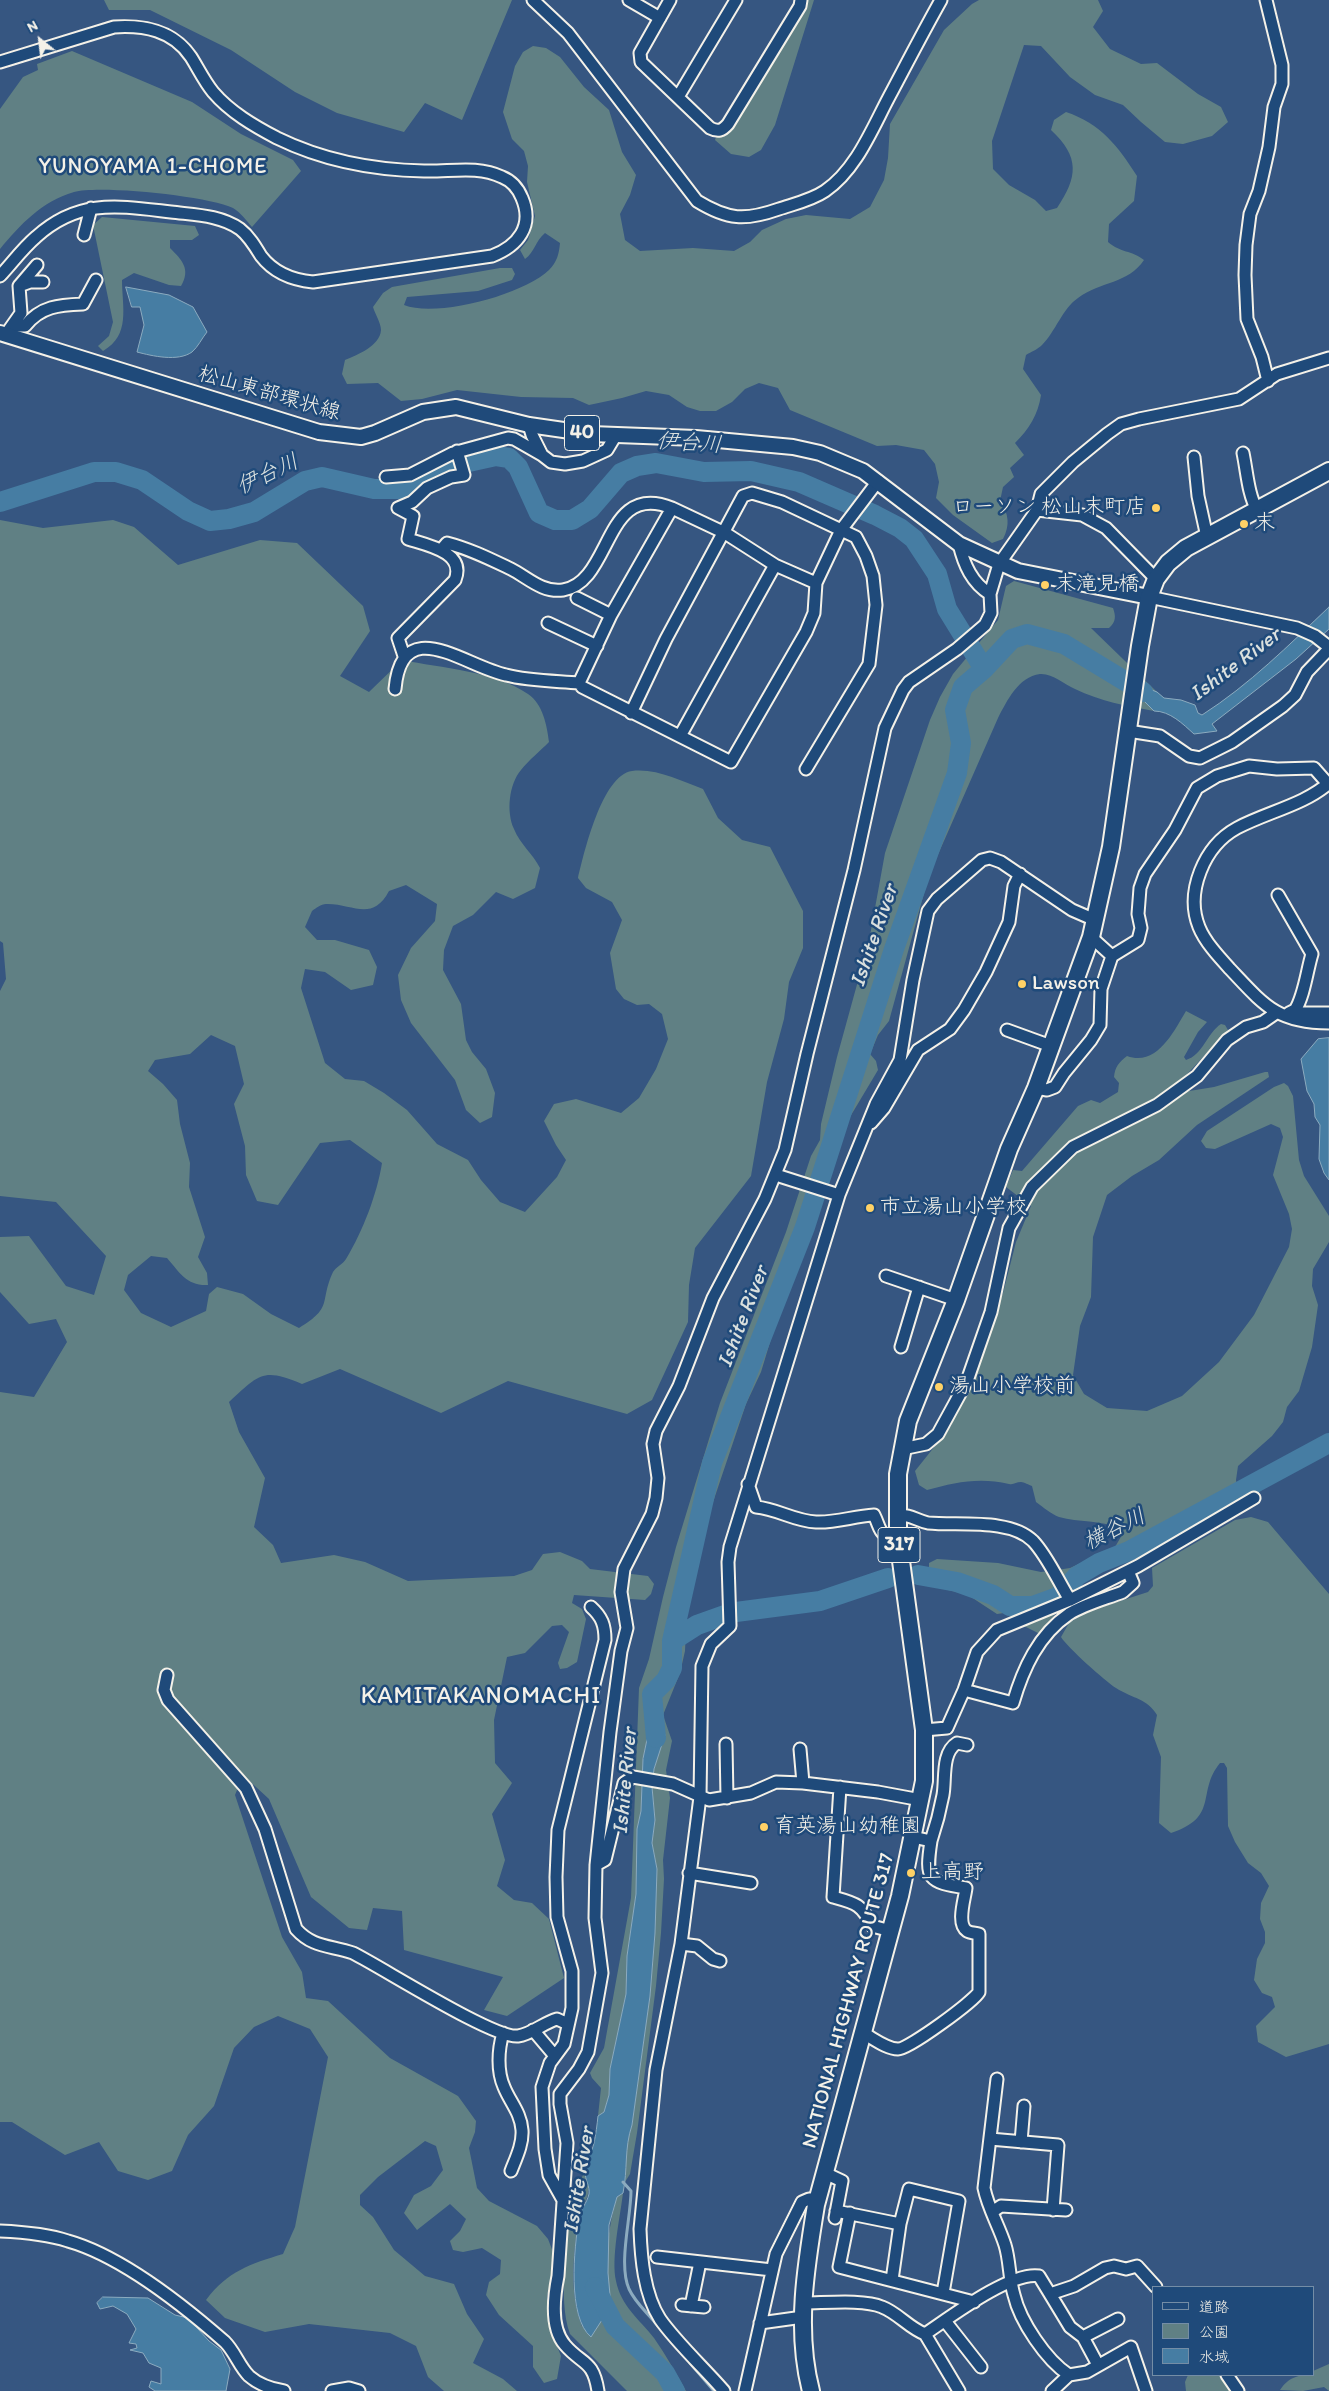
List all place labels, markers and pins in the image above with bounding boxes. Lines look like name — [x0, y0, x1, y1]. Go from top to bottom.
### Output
place label: ローソン 松山末町店 — [952, 495, 1146, 521]
marker: ローソン 松山末町店 — [1150, 502, 1162, 514]
place label: 末 — [1254, 511, 1275, 537]
marker: 末 — [1238, 518, 1250, 530]
place label: 末滝見橋 — [1055, 572, 1139, 598]
marker: 末滝見橋 — [1039, 579, 1051, 591]
place label: Lawson — [1032, 971, 1100, 997]
marker: Lawson — [1016, 978, 1028, 990]
place label: 市立湯山小学校 — [880, 1195, 1027, 1221]
marker: 市立湯山小学校 — [864, 1202, 876, 1214]
place label: 湯山小学校前 — [949, 1374, 1075, 1400]
marker: 湯山小学校前 — [933, 1381, 945, 1393]
place label: 育英湯山幼稚園 — [774, 1814, 921, 1840]
marker: 育英湯山幼稚園 — [758, 1821, 770, 1833]
place label: 上高野 — [921, 1860, 984, 1886]
marker: 上高野 — [905, 1867, 917, 1879]

